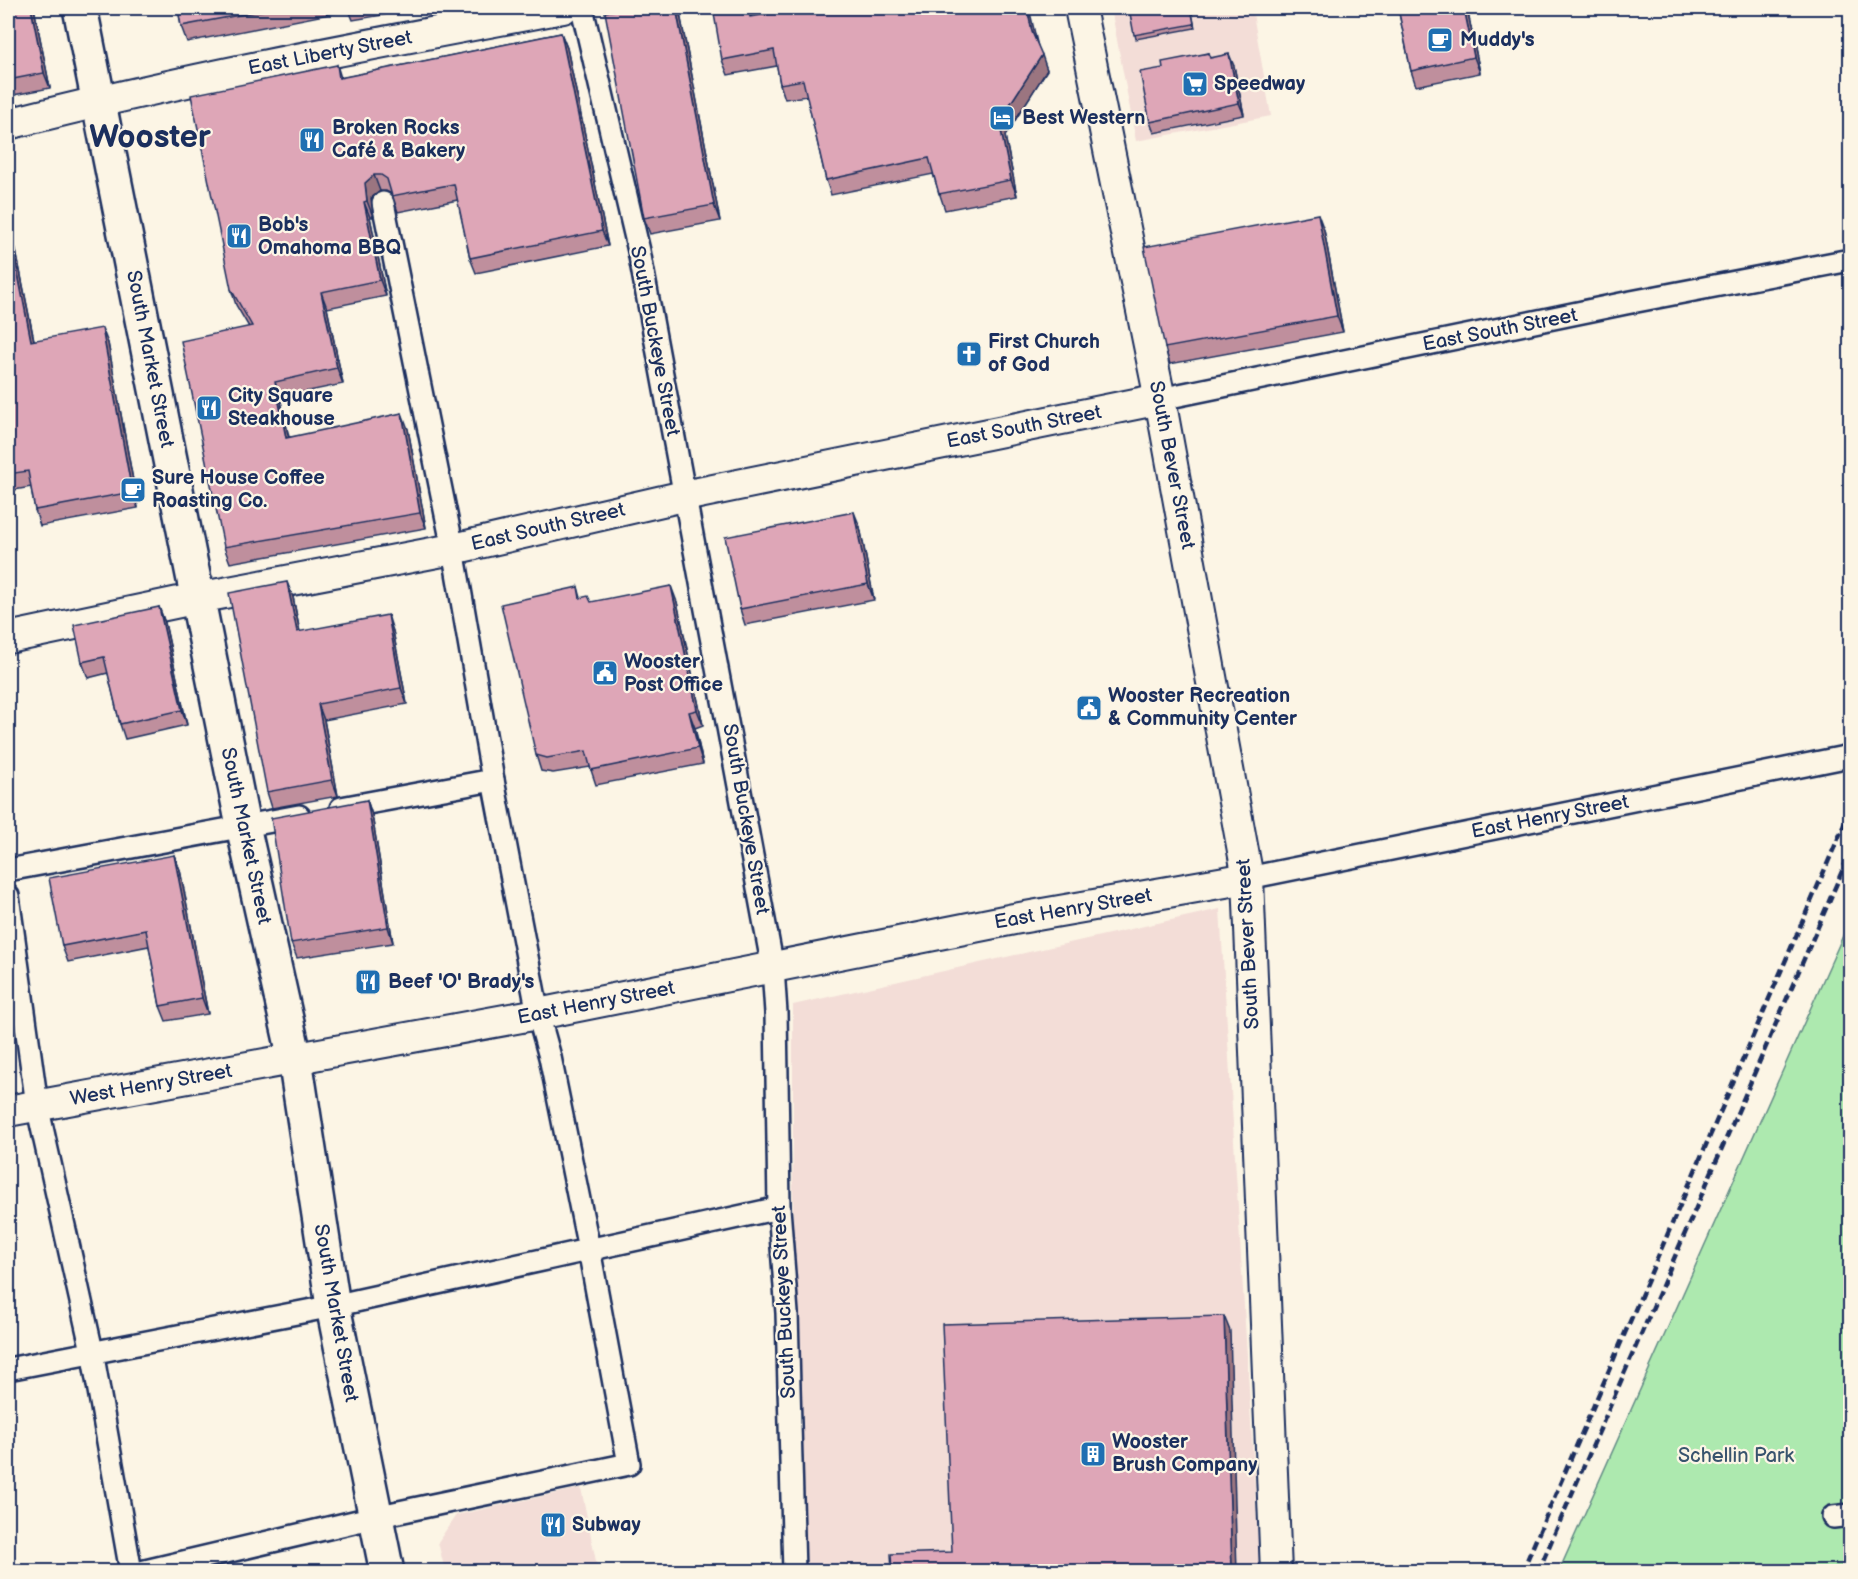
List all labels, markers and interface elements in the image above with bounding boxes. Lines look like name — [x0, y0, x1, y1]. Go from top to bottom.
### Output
street label: East Liberty Street — [246, 25, 414, 81]
cafe icon: Muddy's — [1425, 25, 1455, 55]
place label: Muddy's — [1460, 28, 1535, 52]
supermarket icon: Speedway — [1180, 69, 1210, 99]
place label: Speedway — [1214, 72, 1306, 96]
hotel icon: Best Western — [987, 103, 1017, 133]
place label: Best Western — [1022, 106, 1145, 130]
place label: Broken Rocks Café & Bakery — [332, 116, 466, 163]
district label: Wooster — [89, 118, 211, 157]
restaurant icon: Broken Rocks Café & Bakery — [297, 125, 327, 155]
place label: Bob's Omahoma BBQ — [258, 213, 401, 260]
restaurant icon: Bob's Omahoma BBQ — [224, 221, 254, 251]
street label: South Buckeye Street — [625, 244, 685, 438]
street label: South Market Street — [121, 268, 179, 450]
street label: East South Street — [1421, 303, 1579, 357]
place label: First Church of God — [988, 330, 1100, 377]
church icon: First Church of God — [954, 339, 984, 369]
street label: South Bever Street — [1144, 379, 1200, 551]
place label: City Square Steakhouse — [228, 384, 335, 431]
restaurant icon: City Square Steakhouse — [194, 393, 224, 423]
street label: East South Street — [945, 400, 1103, 454]
place label: Sure House Coffee Roasting Co. — [152, 466, 325, 513]
cafe icon: Sure House Coffee Roasting Co. — [118, 475, 148, 505]
street label: East South Street — [469, 498, 627, 556]
place label: Wooster Post Office — [624, 650, 723, 697]
public building icon: Wooster Post Office — [590, 658, 620, 688]
place label: Wooster Recreation & Community Center — [1108, 684, 1298, 731]
public building icon: Wooster Recreation & Community Center — [1074, 693, 1104, 723]
street label: South Buckeye Street — [717, 722, 775, 916]
street label: South Market Street — [216, 745, 276, 927]
street label: East Henry Street — [1469, 790, 1631, 844]
street label: South Bever Street — [1232, 858, 1264, 1030]
street label: East Henry Street — [992, 883, 1154, 935]
restaurant icon: Beef 'O' Brady's — [353, 967, 383, 997]
place label: Beef 'O' Brady's — [388, 970, 535, 994]
street label: East Henry Street — [515, 976, 677, 1030]
street label: West Henry Street — [68, 1059, 234, 1111]
street label: South Buckeye Street — [767, 1205, 801, 1399]
street label: South Market Street — [309, 1222, 363, 1404]
place label: Wooster Brush Company — [1112, 1430, 1258, 1477]
building icon: Wooster Brush Company — [1078, 1439, 1108, 1469]
park label: Schellin Park — [1678, 1444, 1794, 1468]
restaurant icon: Subway — [538, 1510, 568, 1540]
place label: Subway — [572, 1513, 641, 1537]

